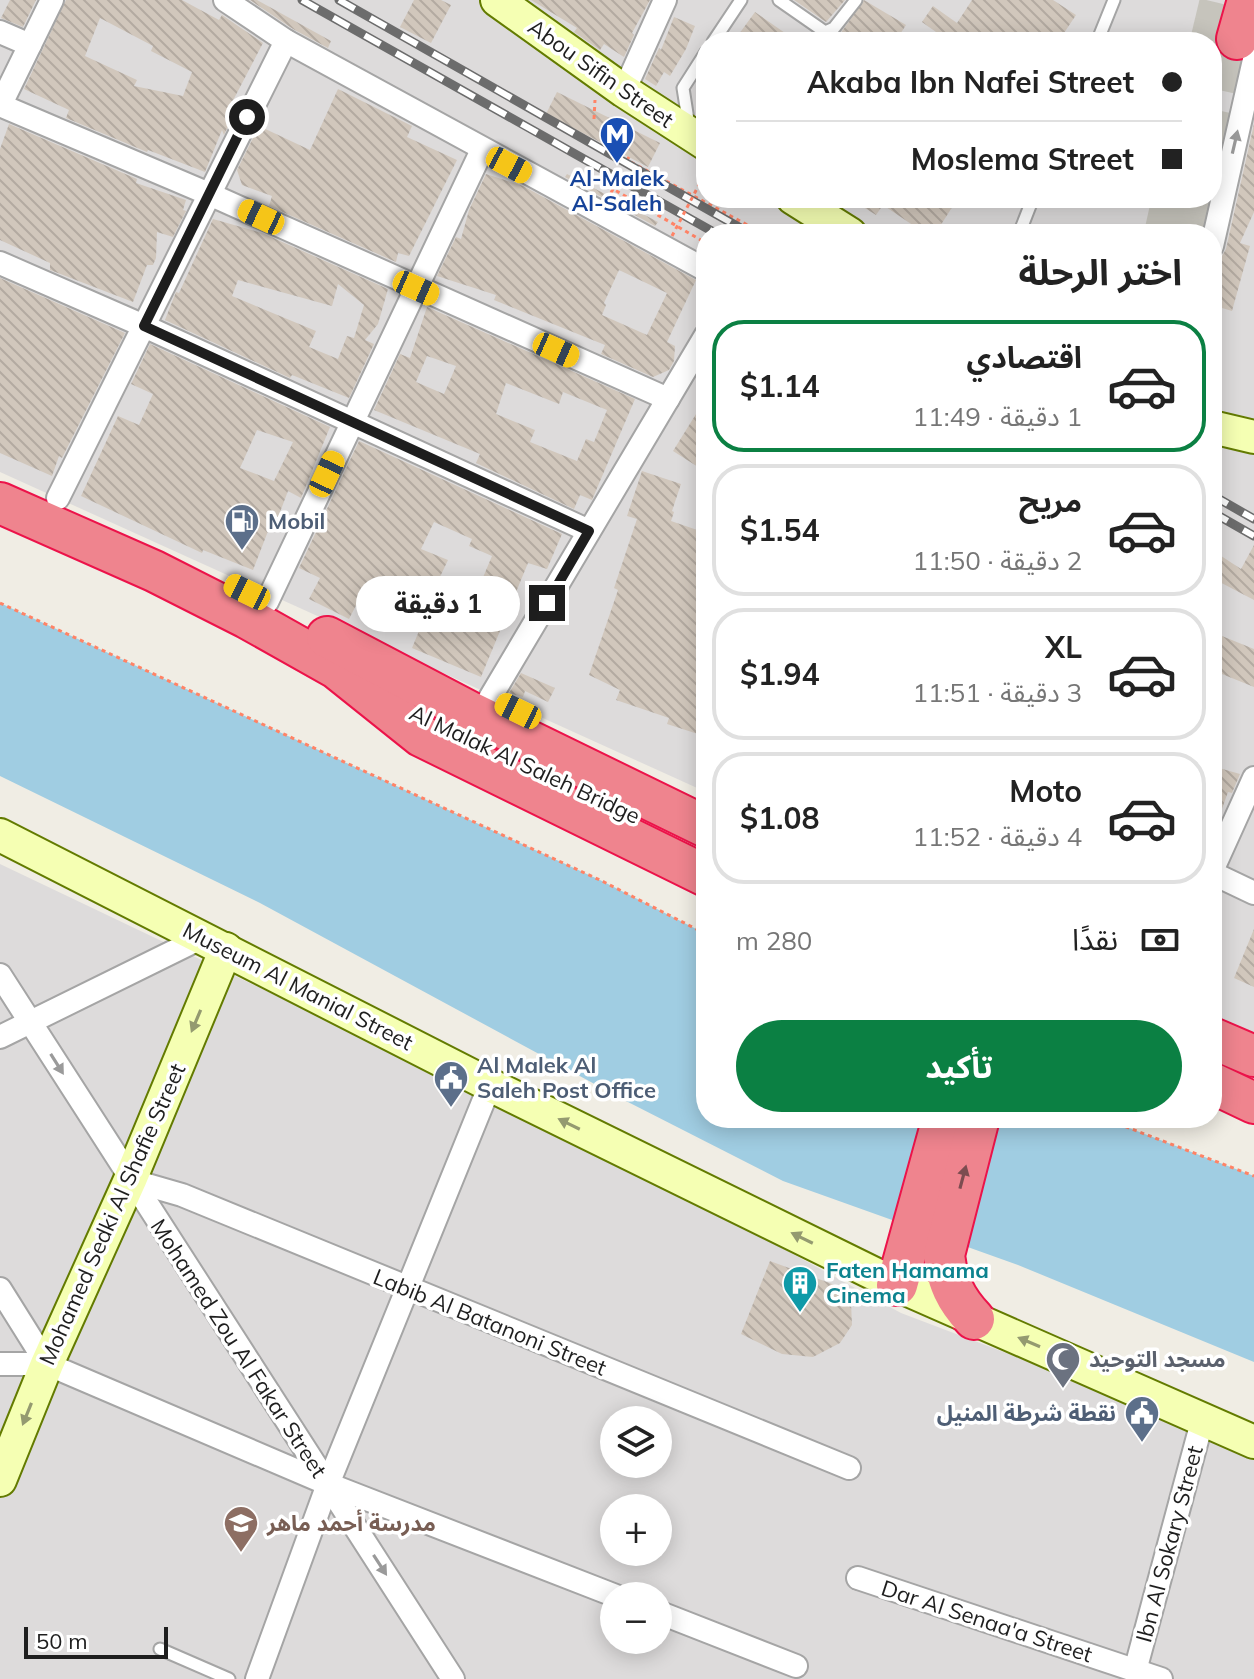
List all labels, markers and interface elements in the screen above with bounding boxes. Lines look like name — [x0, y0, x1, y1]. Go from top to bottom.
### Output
street label: Abou Sifin Street — [523, 12, 679, 134]
text: Akaba Ibn Nafei Street — [807, 63, 1134, 101]
route start — [229, 99, 265, 135]
metro station icon: Al-Malek Al-Saleh — [598, 115, 636, 165]
one-way arrow — [1229, 130, 1242, 155]
text: Moslema Street — [911, 140, 1134, 178]
car — [482, 143, 536, 187]
place label: Al-Malek Al-Saleh — [570, 164, 665, 217]
car — [234, 196, 288, 238]
text: اختر الرحلة — [1018, 249, 1182, 294]
car — [389, 267, 443, 309]
car — [529, 329, 583, 371]
text: اقتصادي — [967, 338, 1082, 376]
icon: car — [1106, 350, 1178, 422]
text: $1.14 — [740, 367, 819, 405]
text: 1 دقيقة · 11:49 — [912, 400, 1082, 433]
car — [306, 447, 348, 501]
text: مريح — [1019, 482, 1082, 520]
icon: car — [1106, 494, 1178, 566]
fuel station icon: Mobil — [223, 502, 261, 552]
place label: Mobil — [268, 507, 325, 535]
text: $1.54 — [740, 511, 819, 549]
text: 2 دقيقة · 11:50 — [912, 544, 1082, 577]
car — [220, 571, 274, 613]
callout: 1 دقيقة — [355, 575, 519, 631]
route end — [529, 585, 565, 621]
text: 1 دقيقة — [394, 587, 482, 620]
text: XL — [1045, 628, 1082, 666]
icon: car — [1106, 638, 1178, 710]
text: $1.94 — [740, 655, 819, 693]
text: 3 دقيقة · 11:51 — [912, 676, 1082, 709]
car — [491, 690, 545, 732]
street label: Al Malak Al Saleh Bridge — [405, 698, 645, 830]
text: Moto — [1009, 772, 1082, 810]
icon: car — [1106, 782, 1178, 854]
text: $1.08 — [740, 799, 819, 837]
text: 4 دقيقة · 11:52 — [912, 820, 1082, 853]
street label: Museum Al Manial Street — [178, 916, 418, 1056]
icon: cash — [1138, 918, 1182, 962]
text: نقدًا — [1072, 920, 1118, 958]
text: 280 m — [736, 924, 812, 957]
one-way arrow — [189, 1009, 202, 1033]
button: تأكيد — [736, 1020, 1182, 1112]
place label: Al Malek Al Saleh Post Office — [477, 1051, 656, 1104]
one-way arrow — [49, 1053, 63, 1075]
street label: Mohamed Sedki Al Shafie Street — [33, 1059, 191, 1369]
public building icon: Al Malek Al Saleh Post Office — [432, 1059, 470, 1109]
one-way arrow — [557, 1117, 580, 1131]
one-way arrow — [957, 1165, 969, 1190]
street label: Mohamed Zou Al Fakar Street — [145, 1213, 333, 1483]
one-way arrow — [791, 1232, 814, 1245]
place label: Faten Hamama Cinema — [826, 1256, 989, 1309]
street label: Labib Al Batanoni Street — [369, 1262, 611, 1382]
building icon: Faten Hamama Cinema — [781, 1264, 819, 1314]
one-way arrow — [1017, 1336, 1041, 1349]
mosque icon: مسجد التوحيد — [1044, 1340, 1082, 1390]
place label: مسجد التوحيد — [1089, 1345, 1226, 1373]
public building icon: نقطة شرطة المنيل — [1123, 1394, 1161, 1444]
place label: نقطة شرطة المنيل — [937, 1399, 1116, 1427]
one-way arrow — [20, 1402, 33, 1426]
map controls — [600, 1406, 672, 1654]
button: layers — [600, 1406, 672, 1478]
street label: Ibn Al Sokary Street — [1129, 1442, 1209, 1645]
button: + — [600, 1494, 672, 1566]
school or university icon: مدرسة أحمد ماهر — [222, 1504, 260, 1554]
place label: مدرسة أحمد ماهر — [266, 1509, 436, 1537]
one-way arrow — [372, 1554, 387, 1576]
street label: Dar Al Senaa'a Street — [878, 1574, 1096, 1668]
button: − — [600, 1582, 672, 1654]
scale bar — [24, 1623, 168, 1659]
text: 50 m — [36, 1627, 87, 1655]

